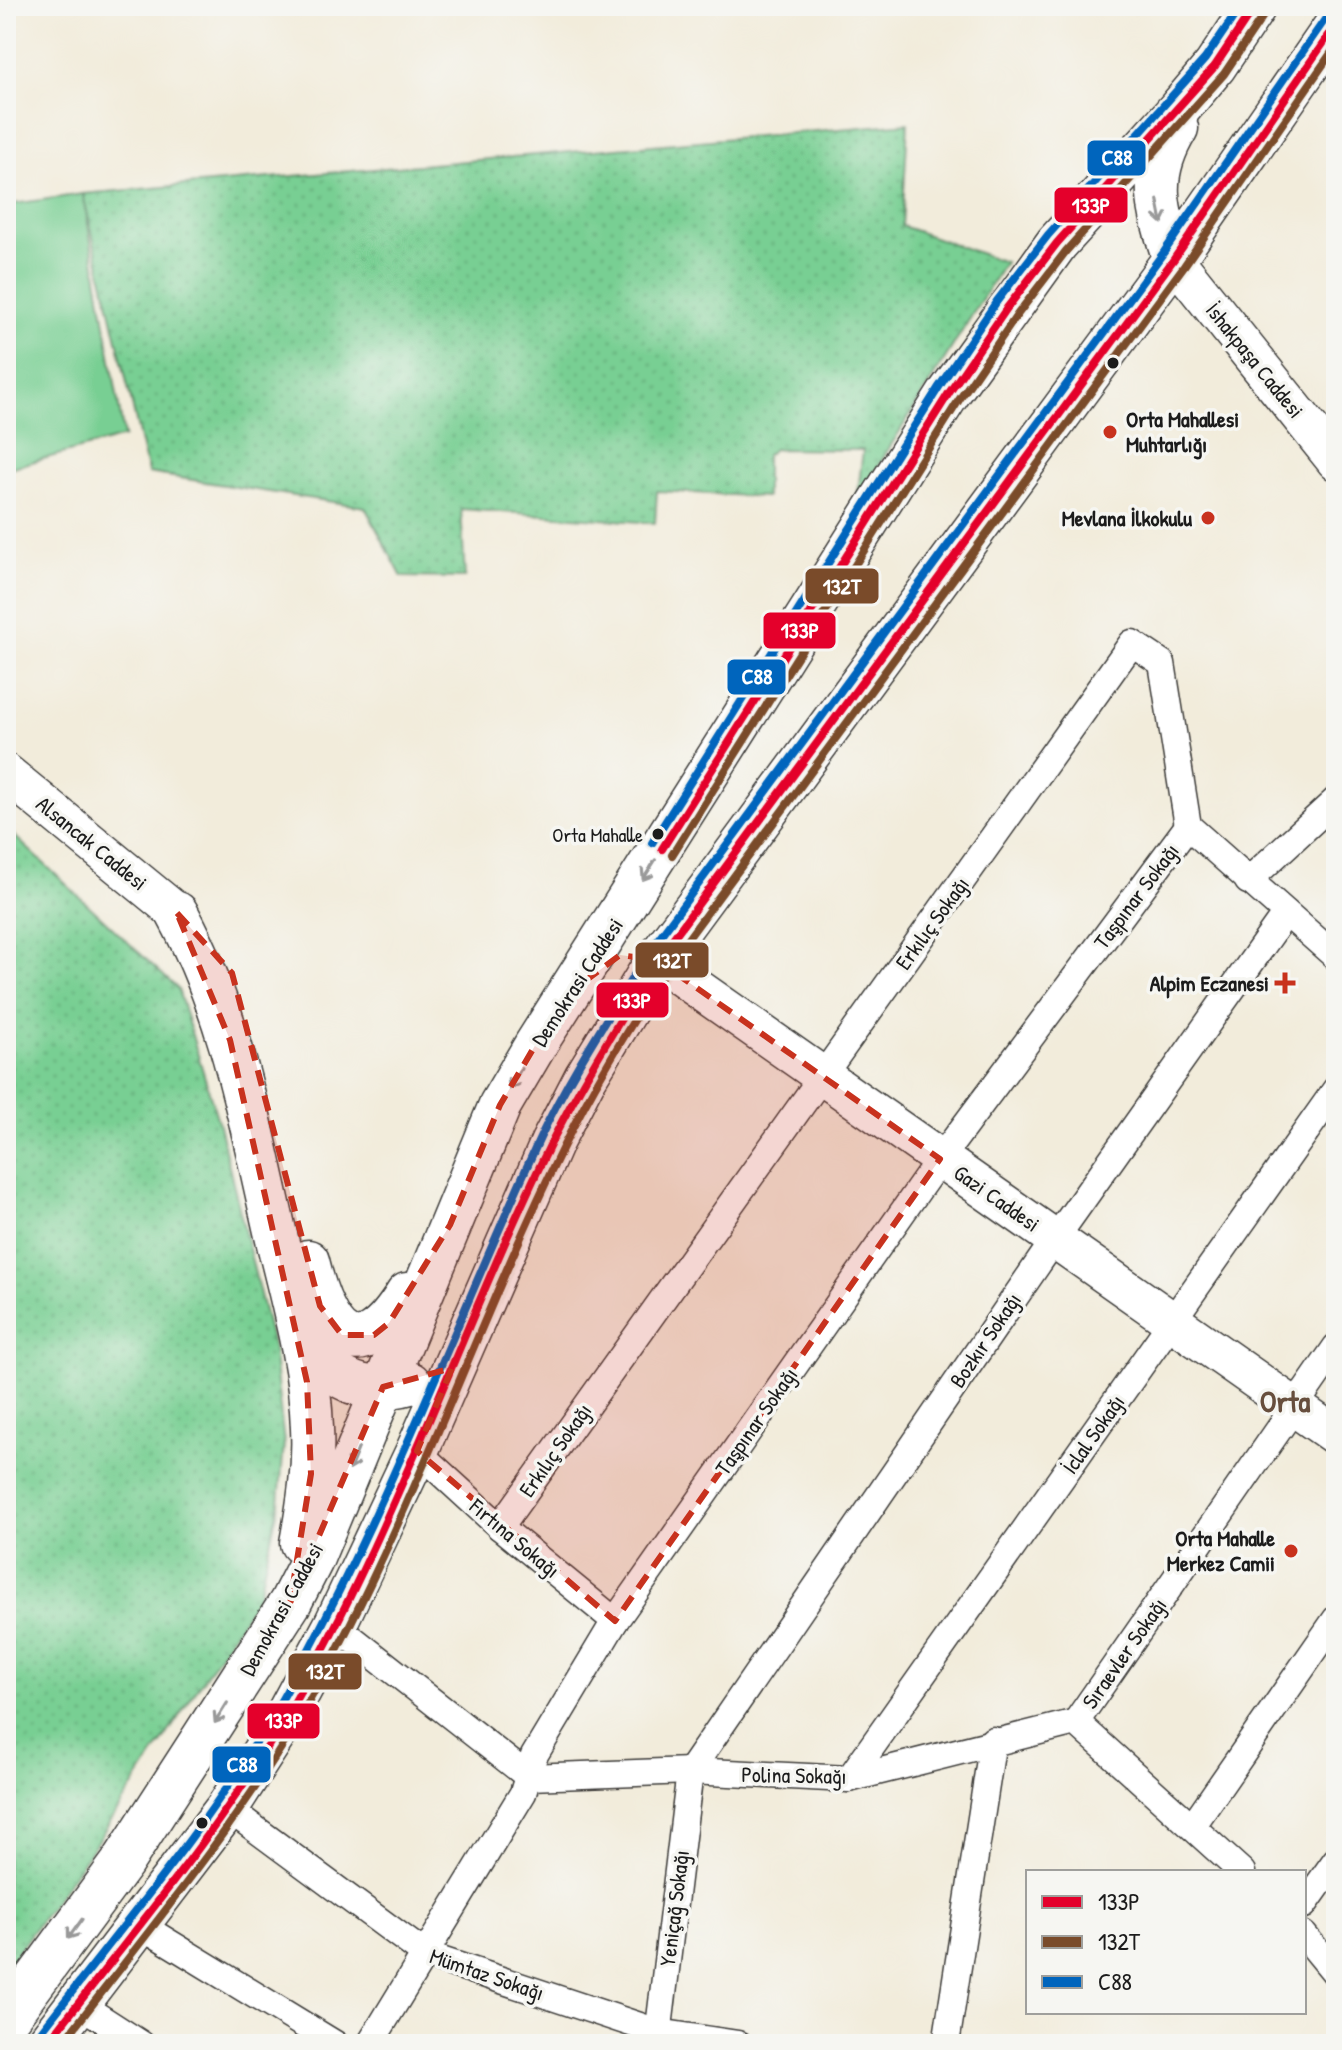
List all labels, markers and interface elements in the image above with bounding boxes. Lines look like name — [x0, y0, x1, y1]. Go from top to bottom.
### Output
line badge: C88 — [1086, 139, 1147, 177]
text: C88 — [1101, 142, 1133, 172]
line badge: 133P — [1053, 186, 1129, 224]
text: 133P — [1072, 190, 1110, 220]
one-way arrow — [1154, 199, 1169, 224]
street label: İshakpaşa Caddesi — [1199, 296, 1311, 424]
unlabelled marker — [1105, 355, 1121, 371]
place label: Orta Mahallesi Muhtarlığı — [1126, 404, 1239, 460]
marker: Orta Mahallesi Muhtarlığı — [1101, 423, 1119, 441]
place label: Mevlana İlkokulu — [1062, 503, 1192, 533]
marker: Mevlana İlkokulu — [1199, 509, 1217, 527]
line badge: 132T — [804, 567, 880, 605]
text: 132T — [823, 571, 862, 601]
line badge: 133P — [762, 611, 837, 650]
text: 133P — [781, 615, 819, 645]
line badge: C88 — [726, 658, 787, 696]
text: C88 — [741, 661, 773, 691]
street label: Alsancak Caddesi — [30, 789, 154, 897]
place label: Orta Mahalle — [552, 821, 643, 848]
marker: Orta Mahalle — [650, 826, 666, 842]
street label: Taşpınar Sokağı — [1086, 837, 1186, 955]
one-way arrow — [640, 858, 656, 881]
street label: Erkılıç Sokağı — [888, 870, 976, 976]
street label: Demokrasi Caddesi — [524, 912, 630, 1052]
line badge: 132T — [634, 941, 710, 979]
text: 132T — [653, 945, 692, 975]
place label: Alpim Eczanesi — [1150, 968, 1269, 999]
marker: Alpim Eczanesi — [1276, 974, 1294, 992]
line badge: 133P — [595, 981, 670, 1019]
text: 133P — [613, 985, 651, 1015]
one-way arrow — [507, 1067, 523, 1090]
street label: Gazi Caddesi — [948, 1157, 1046, 1239]
street label: Bozkır Sokağı — [942, 1287, 1028, 1393]
street label: Taşpınar Sokağı — [708, 1361, 804, 1481]
district label: Orta — [1260, 1381, 1310, 1421]
street label: İclal Sokağı — [1055, 1388, 1131, 1480]
street label: Erkılıç Sokağı — [512, 1397, 598, 1503]
one-way arrow — [345, 1446, 360, 1471]
street label: Fırtına Sokağı — [463, 1491, 566, 1585]
place label: Orta Mahalle Merkez Camii — [1167, 1523, 1275, 1578]
street label: Demokrasi Caddesi — [232, 1537, 330, 1681]
marker: Orta Mahalle Merkez Camii — [1282, 1542, 1300, 1560]
street label: Sıraevler Sokağı — [1075, 1591, 1173, 1715]
line badge: 132T — [287, 1652, 363, 1691]
text: 132T — [306, 1656, 345, 1686]
one-way arrow — [212, 1702, 229, 1724]
line badge: 133P — [246, 1702, 321, 1740]
text: 133P — [265, 1705, 303, 1735]
line badge: C88 — [211, 1745, 272, 1784]
text: C88 — [226, 1749, 258, 1779]
street label: Polina Sokağı — [741, 1759, 847, 1791]
unlabelled marker — [194, 1815, 210, 1831]
street label: Yeniçağ Sokağı — [652, 1848, 696, 1968]
legend — [1026, 1870, 1306, 2014]
text: 133P — [1098, 1885, 1140, 1917]
one-way arrow — [67, 1918, 84, 1939]
text: 132T — [1098, 1925, 1141, 1957]
street label: Mümtaz Sokağı — [426, 1940, 548, 2008]
text: C88 — [1098, 1965, 1132, 1997]

